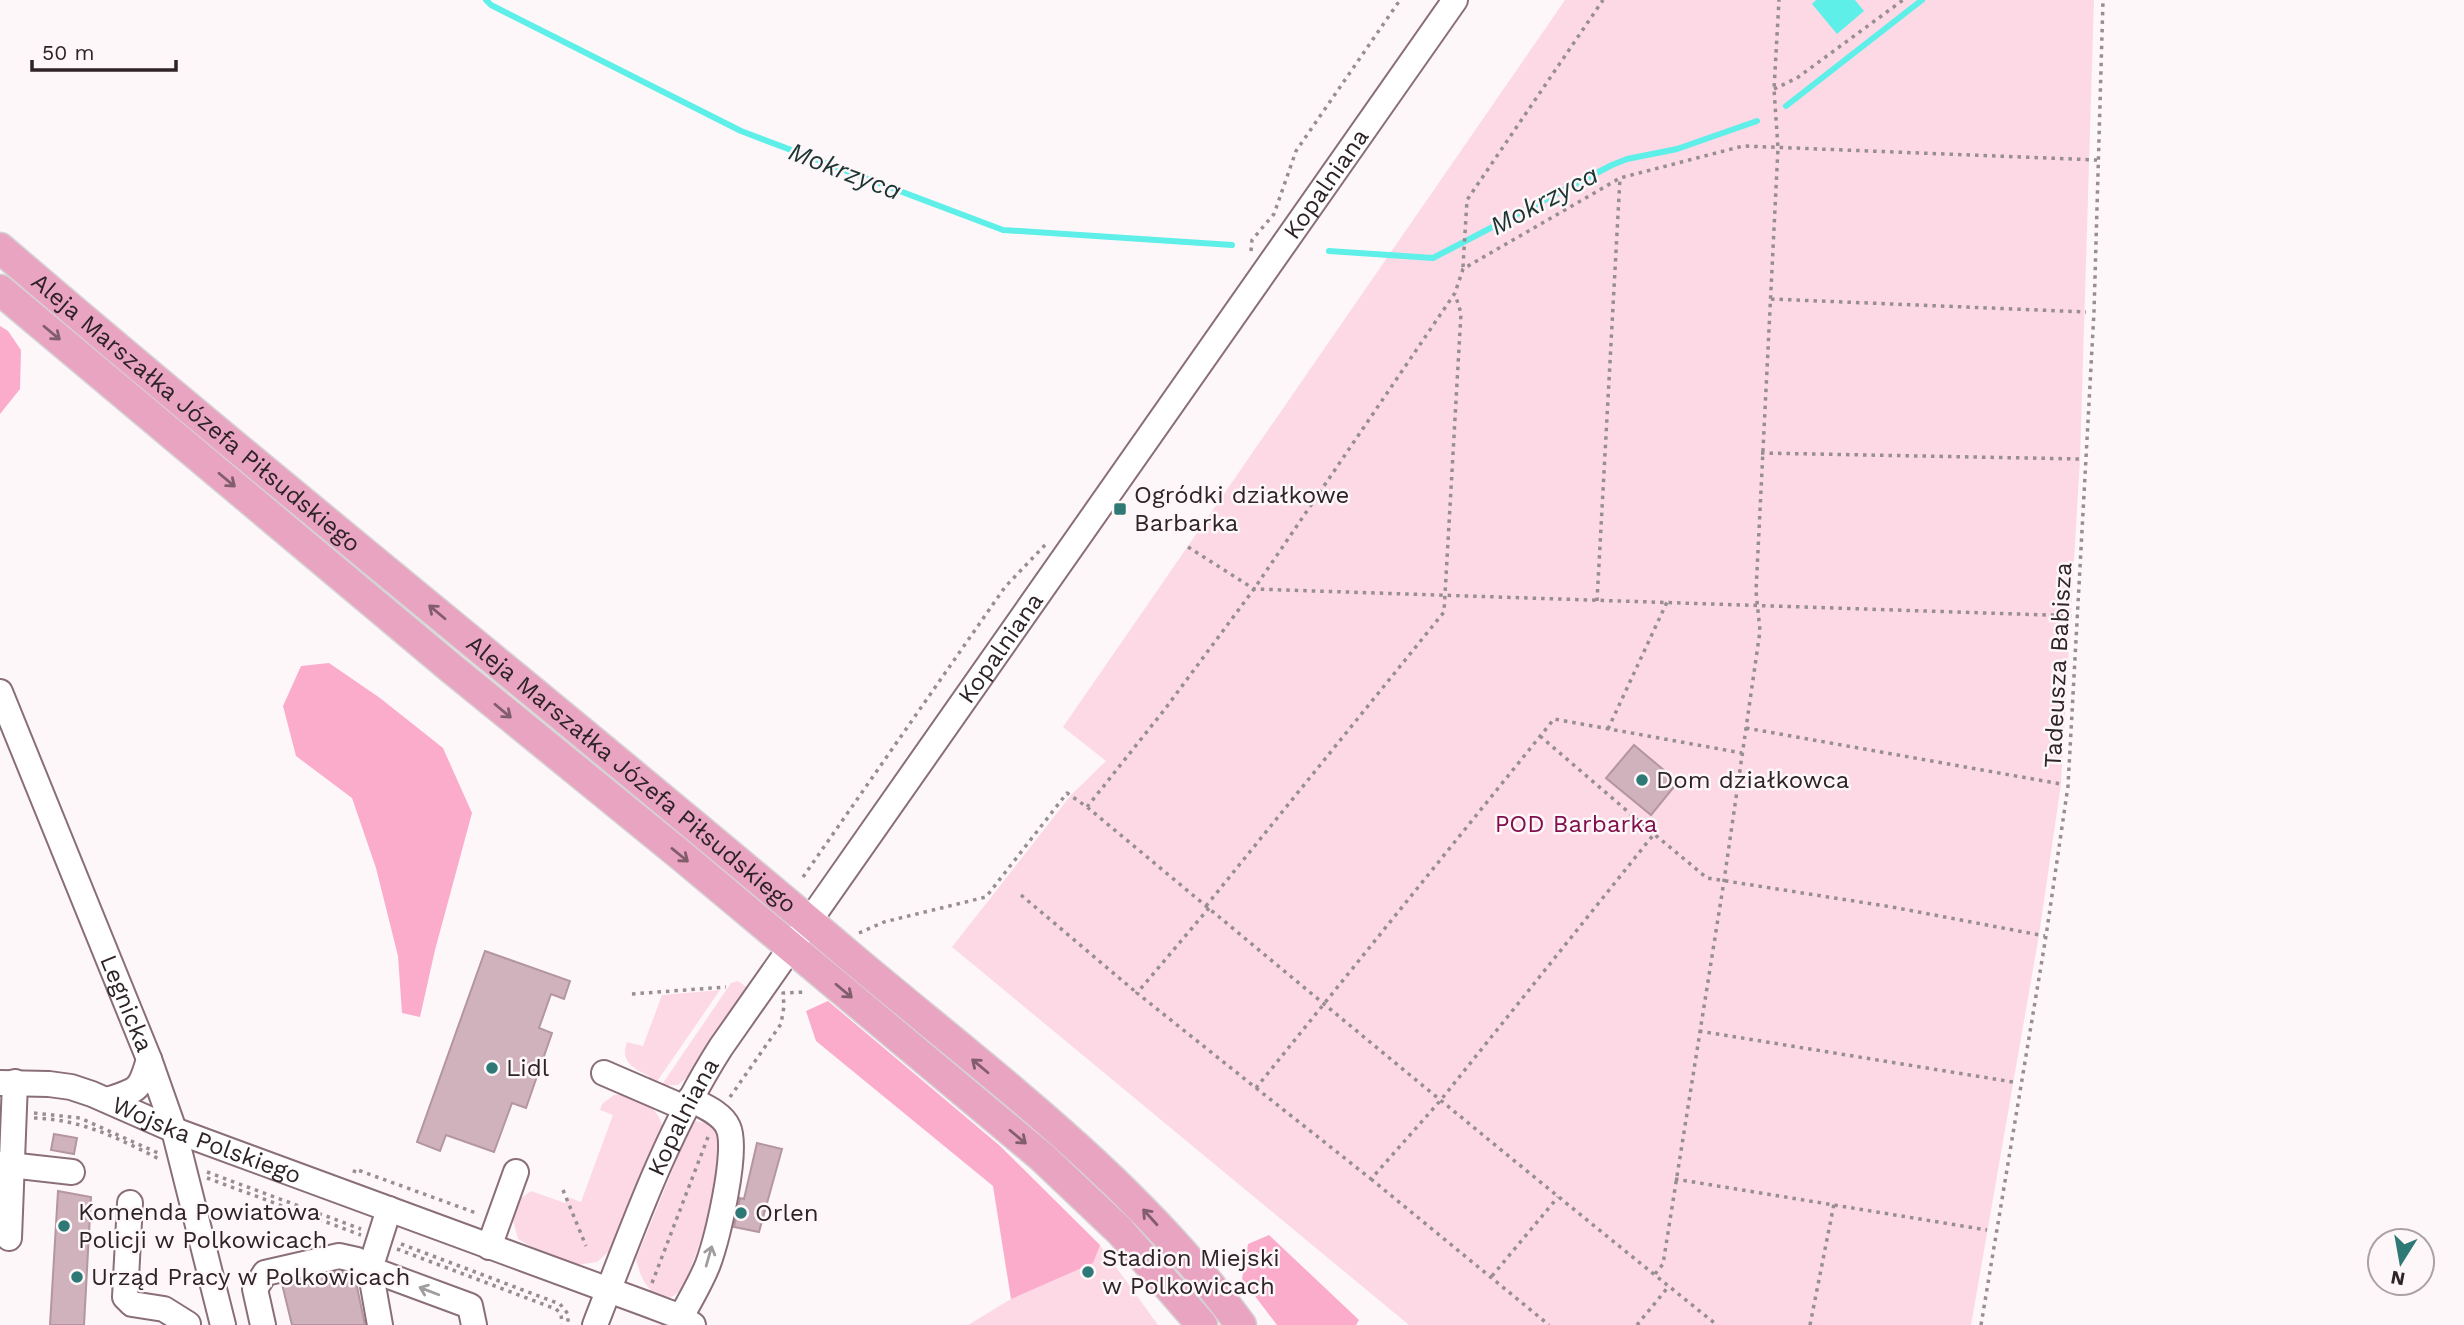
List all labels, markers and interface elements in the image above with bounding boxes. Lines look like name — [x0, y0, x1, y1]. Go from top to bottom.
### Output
scale bar — [32, 28, 175, 72]
text: 50 m — [42, 40, 94, 65]
street label: Kopalniana — [1278, 123, 1375, 244]
water label: Mokrzyca — [784, 136, 906, 206]
water label: Mokrzyca — [1485, 159, 1603, 241]
street label: Aleja Marszałka Józefa Piłsudskiego — [26, 267, 366, 558]
one-way arrow — [43, 326, 61, 341]
one-way arrow — [217, 472, 235, 488]
place label: Ogródki działkowe Barbarka — [1134, 481, 1349, 537]
marker: Ogródki działkowe Barbarka — [1112, 501, 1128, 517]
street label: Tadeusza Babisza — [2039, 562, 2077, 768]
street label: Kopalniana — [952, 587, 1049, 709]
one-way arrow — [428, 604, 446, 620]
street label: Aleja Marszałka Józefa Piłsudskiego — [461, 629, 802, 919]
one-way arrow — [494, 704, 512, 719]
place label: Dom działkowca — [1656, 766, 1849, 794]
marker: Dom działkowca — [1634, 772, 1650, 788]
park label: POD Barbarka — [1495, 810, 1657, 838]
one-way arrow — [670, 847, 688, 862]
street label: Legnicka — [94, 951, 159, 1056]
one-way arrow — [834, 983, 852, 999]
street label: Kopalniana — [642, 1053, 725, 1180]
place label: Lidl — [506, 1054, 550, 1082]
one-way arrow — [972, 1058, 990, 1074]
marker: Lidl — [484, 1060, 500, 1076]
street label: Wojska Polskiego — [108, 1091, 305, 1189]
one-way arrow — [1009, 1130, 1027, 1145]
place label: Komenda Powiatowa Policji w Polkowicach — [78, 1198, 327, 1254]
place label: Orlen — [755, 1199, 819, 1227]
marker: Orlen — [733, 1205, 749, 1221]
one-way arrow — [1142, 1208, 1158, 1226]
marker: Komenda Powiatowa Policji w Polkowicach — [56, 1218, 72, 1234]
north arrow — [2366, 1227, 2436, 1297]
place label: Stadion Miejski w Polkowicach — [1102, 1244, 1280, 1300]
one-way arrow — [704, 1245, 717, 1267]
place label: Urząd Pracy w Polkowicach — [91, 1263, 410, 1291]
marker: Stadion Miejski w Polkowicach — [1080, 1264, 1096, 1280]
text: N — [2389, 1266, 2407, 1291]
marker: Urząd Pracy w Polkowicach — [69, 1269, 85, 1285]
one-way arrow — [418, 1284, 440, 1297]

